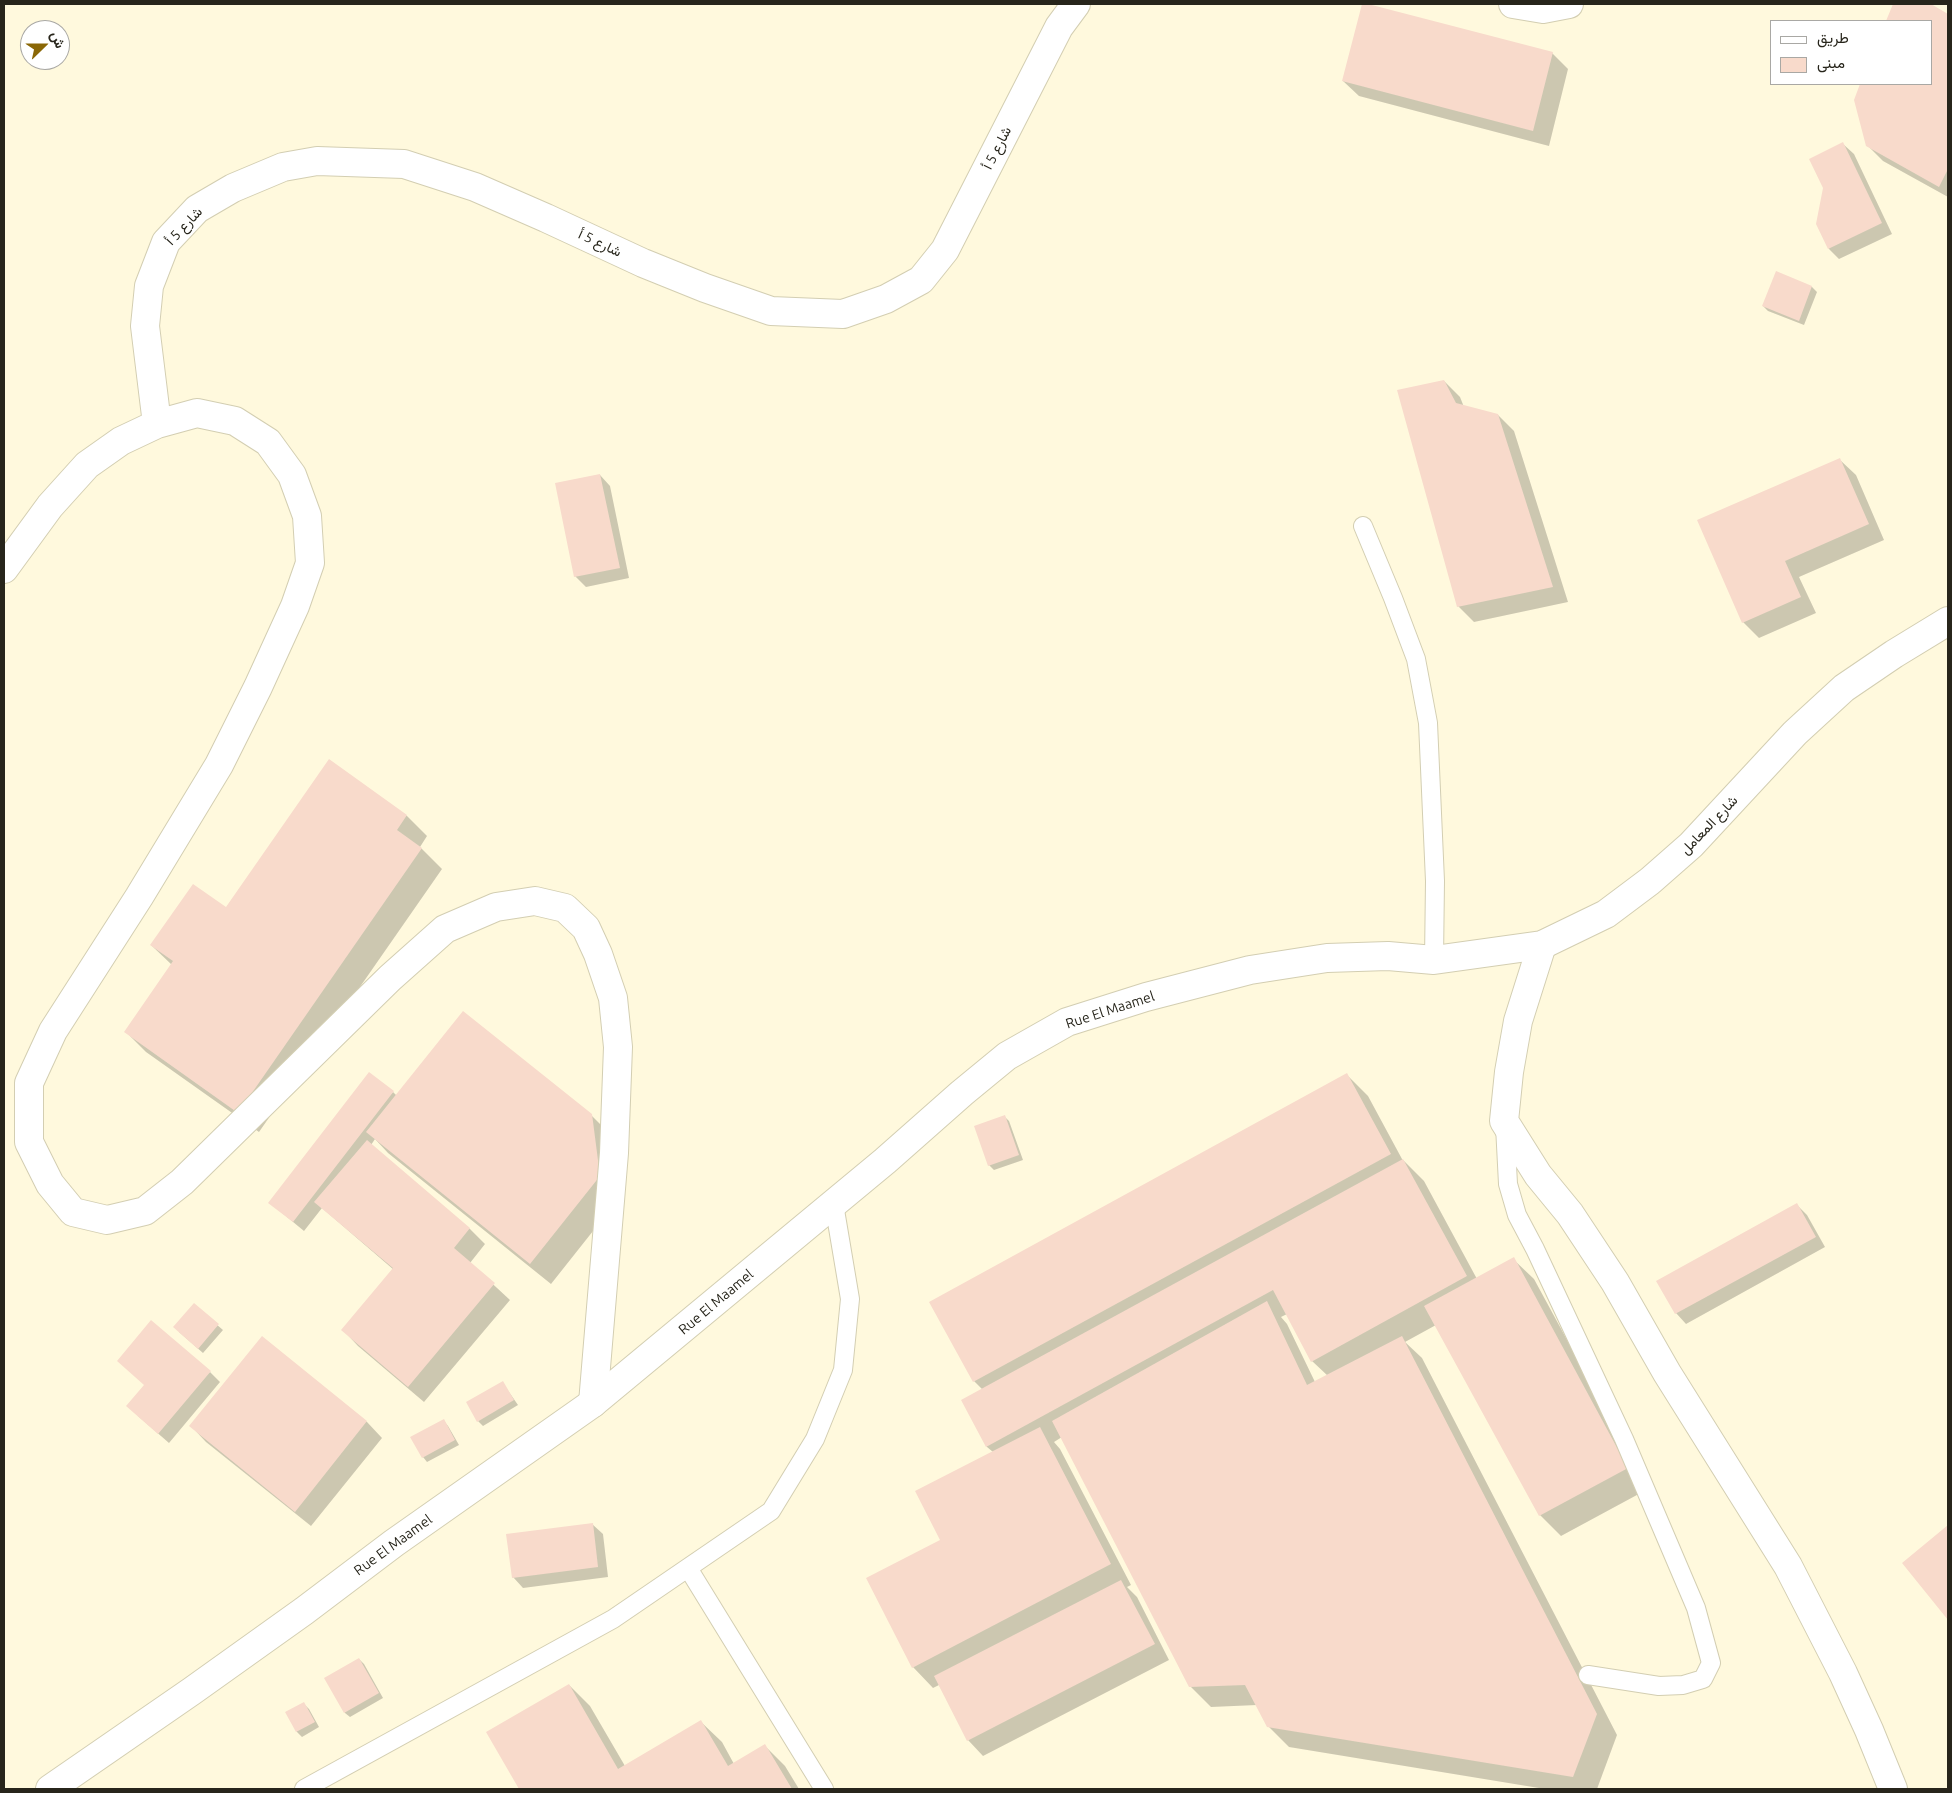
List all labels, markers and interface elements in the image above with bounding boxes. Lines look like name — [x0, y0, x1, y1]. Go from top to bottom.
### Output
north arrow — [20, 20, 70, 70]
legend — [1770, 20, 1932, 85]
text: ش — [47, 29, 69, 51]
text: طريق — [1817, 29, 1849, 46]
text: مبنى — [1817, 54, 1845, 71]
street label: شارع 5 أ — [979, 124, 1015, 172]
street label: شارع 5 أ — [162, 204, 206, 248]
street label: شارع 5 أ — [576, 226, 624, 260]
street label: شارع المعامل — [1677, 792, 1741, 858]
street label: Rue El Maamel — [1063, 988, 1157, 1032]
street label: Rue El Maamel — [675, 1266, 757, 1338]
street label: Rue El Maamel — [351, 1511, 435, 1579]

